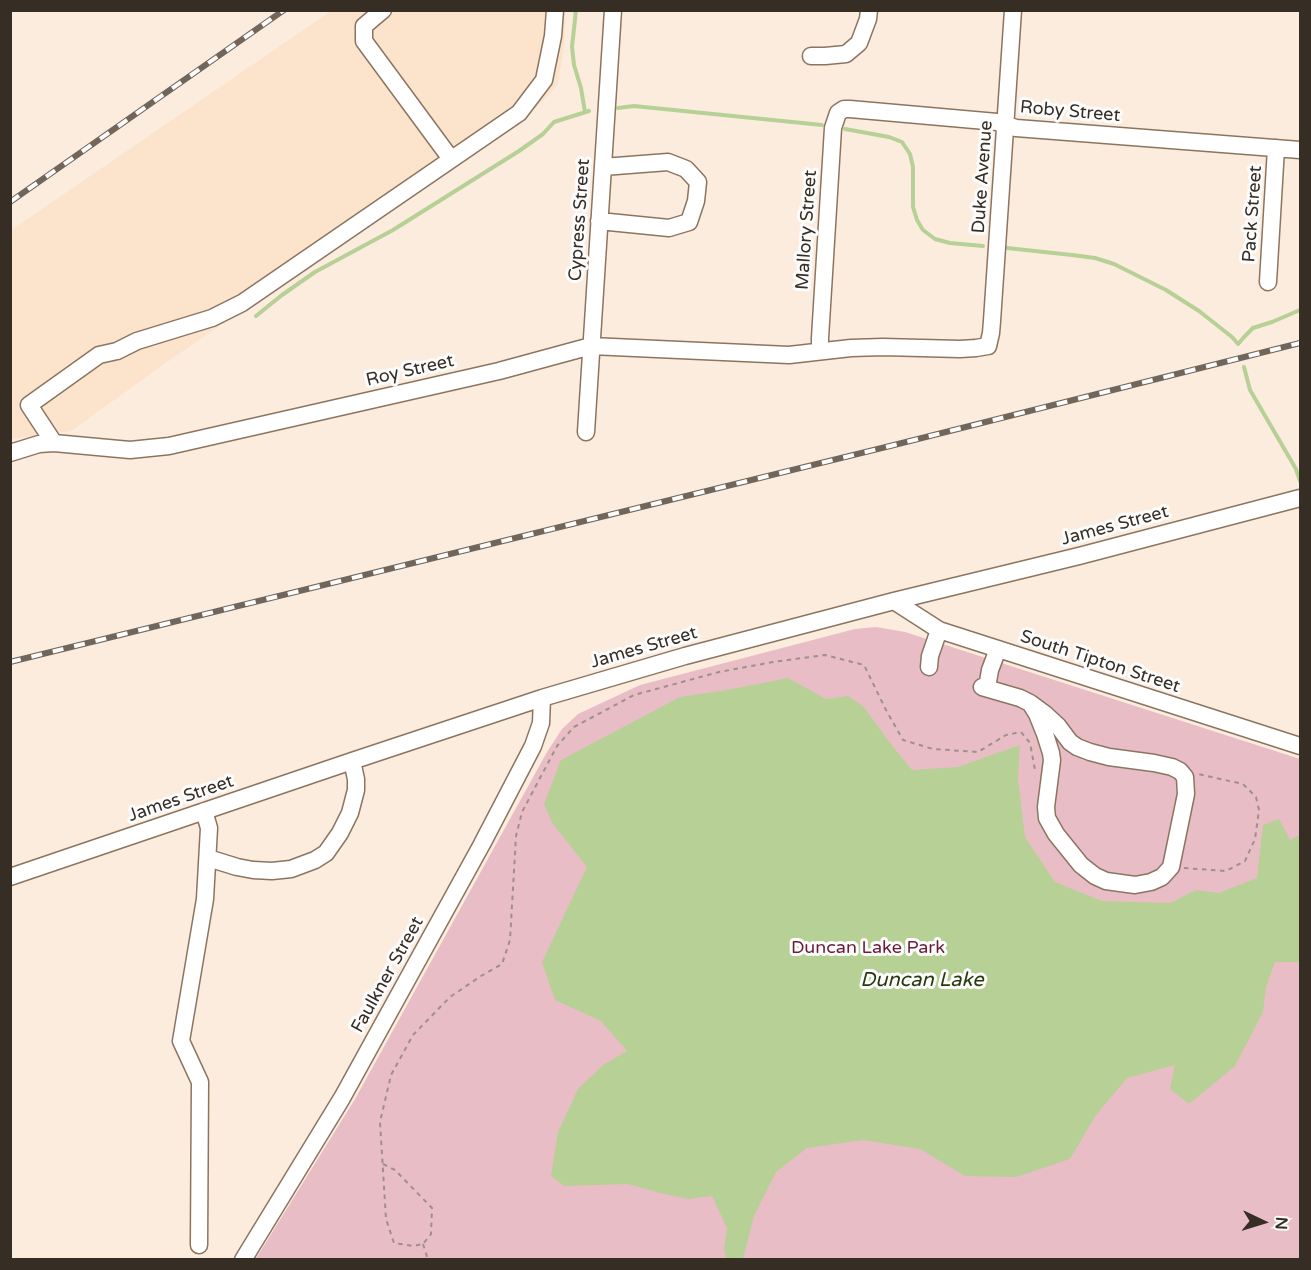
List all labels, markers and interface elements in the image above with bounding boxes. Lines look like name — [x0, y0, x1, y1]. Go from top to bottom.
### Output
street label: Roby Street — [1019, 97, 1121, 127]
street label: Duke Avenue — [968, 120, 998, 234]
street label: Cypress Street — [565, 158, 595, 282]
street label: Pack Street — [1239, 165, 1267, 263]
street label: Mallory Street — [792, 169, 822, 291]
street label: Roy Street — [364, 350, 456, 392]
street label: James Street — [1059, 501, 1171, 551]
street label: James Street — [588, 622, 700, 674]
street label: South Tipton Street — [1017, 626, 1183, 698]
street label: James Street — [125, 771, 237, 827]
street label: Faulkner Street — [347, 913, 429, 1037]
park label: Duncan Lake Park — [791, 937, 945, 959]
water label: Duncan Lake — [860, 969, 984, 993]
north arrow — [1233, 1192, 1293, 1252]
text: N — [1271, 1216, 1291, 1230]

